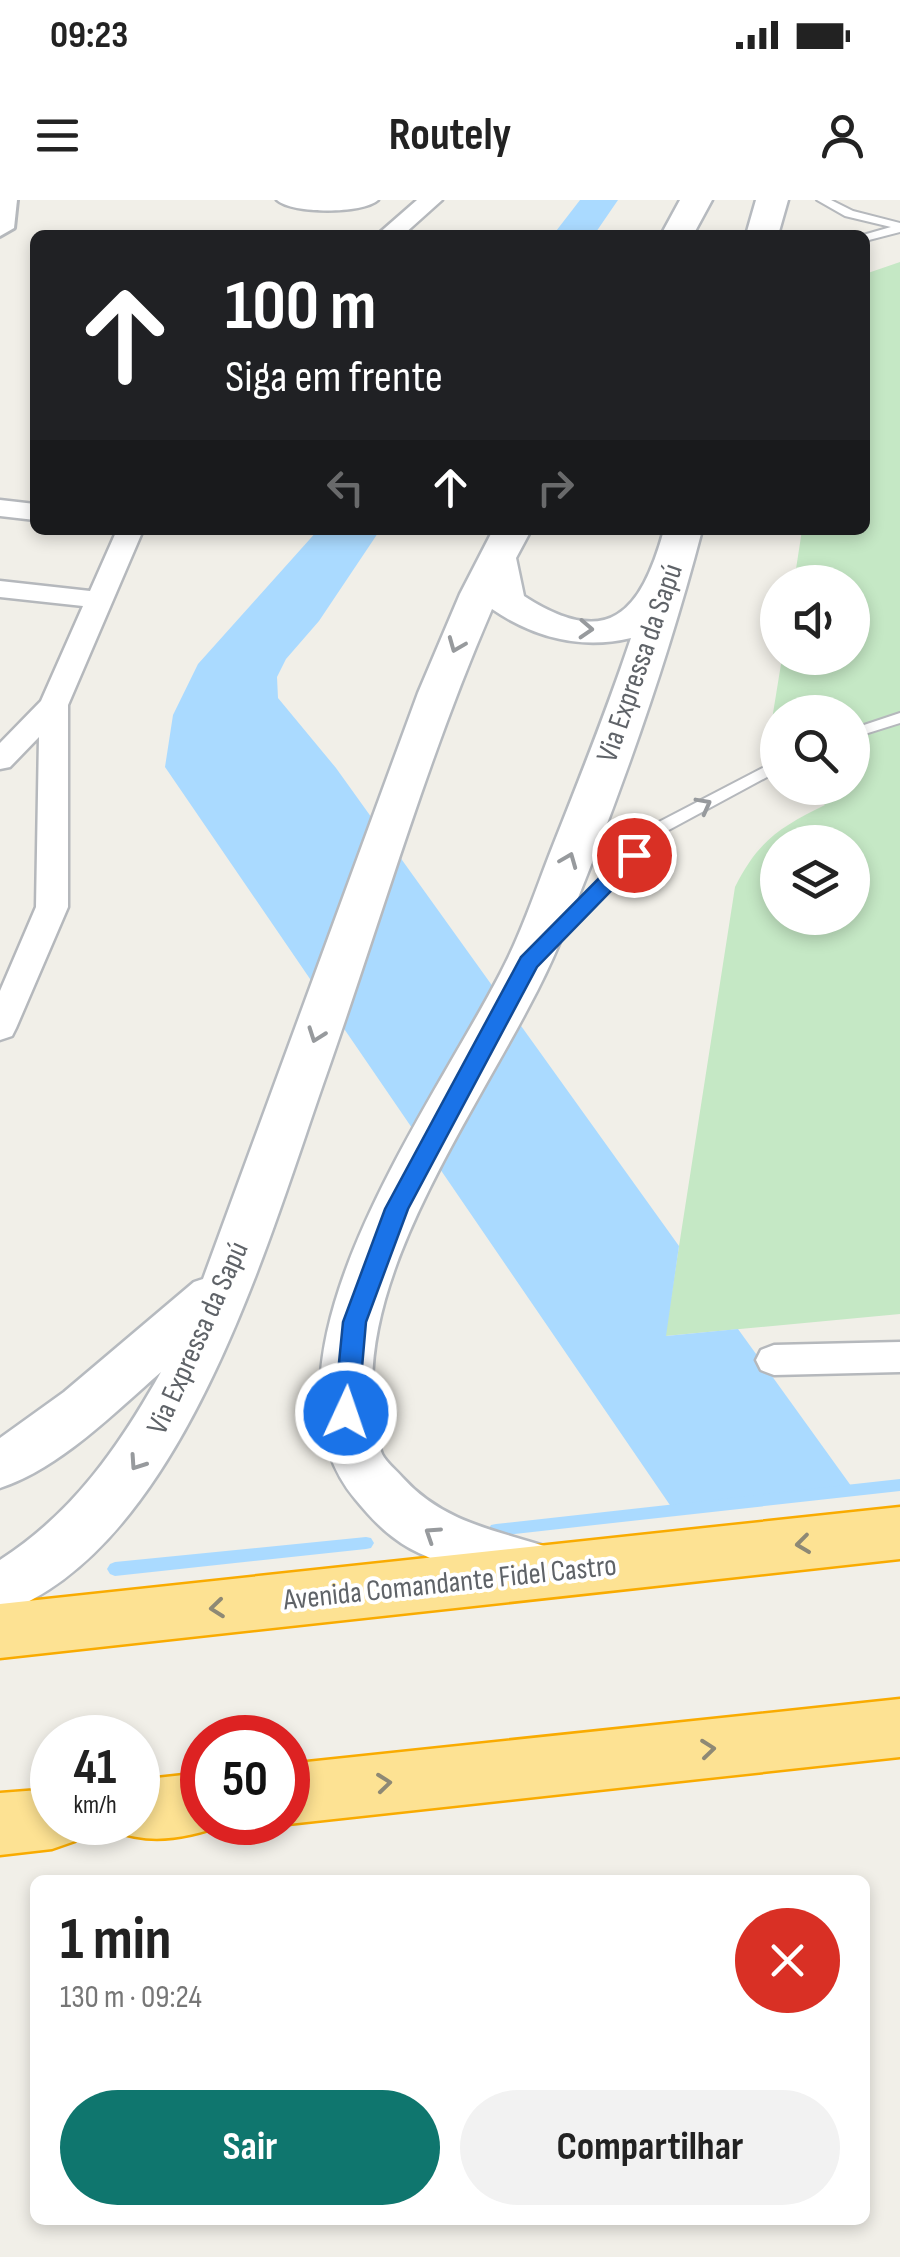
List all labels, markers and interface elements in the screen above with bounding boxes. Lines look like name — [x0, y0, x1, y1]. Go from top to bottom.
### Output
text: 09:23 — [50, 13, 128, 58]
icon: menu — [30, 108, 85, 163]
text: Routely — [389, 108, 511, 163]
icon: person — [815, 108, 870, 163]
text: 100 m — [225, 265, 376, 349]
icon: ahead — [60, 270, 190, 400]
text: Siga em frente — [225, 350, 443, 405]
icon: left — [318, 460, 373, 515]
icon: ahead — [423, 460, 478, 515]
icon: right — [528, 460, 583, 515]
street label: Via Expressa da Sapú — [589, 559, 691, 767]
map controls — [760, 565, 870, 935]
button: sound — [760, 565, 870, 675]
one-way arrow — [579, 618, 595, 639]
one-way arrow — [448, 635, 468, 653]
button: search — [760, 695, 870, 805]
one-way arrow — [693, 797, 711, 817]
pin — [592, 813, 677, 898]
button: layers — [760, 825, 870, 935]
icon: arrive — [607, 828, 662, 883]
one-way arrow — [558, 852, 578, 870]
one-way arrow — [307, 1025, 328, 1042]
street label: Via Expressa da Sapú — [139, 1236, 257, 1440]
position arrow — [294, 1361, 398, 1465]
one-way arrow — [131, 1452, 149, 1471]
one-way arrow — [424, 1527, 442, 1546]
one-way arrow — [795, 1533, 811, 1554]
street label: Avenida Comandante Fidel Castro — [281, 1548, 618, 1619]
one-way arrow — [208, 1597, 224, 1618]
speed limit sign: 50 — [180, 1715, 310, 1845]
text: 41 — [74, 1738, 116, 1798]
one-way arrow — [700, 1739, 716, 1760]
one-way arrow — [377, 1773, 393, 1795]
text: km/h — [73, 1790, 117, 1821]
text: 1 min — [60, 1904, 172, 1976]
button: close — [735, 1908, 840, 2013]
text: 130 m · 09:24 — [60, 1978, 202, 2017]
button: Sair — [60, 2090, 440, 2205]
button: Compartilhar — [460, 2090, 840, 2205]

